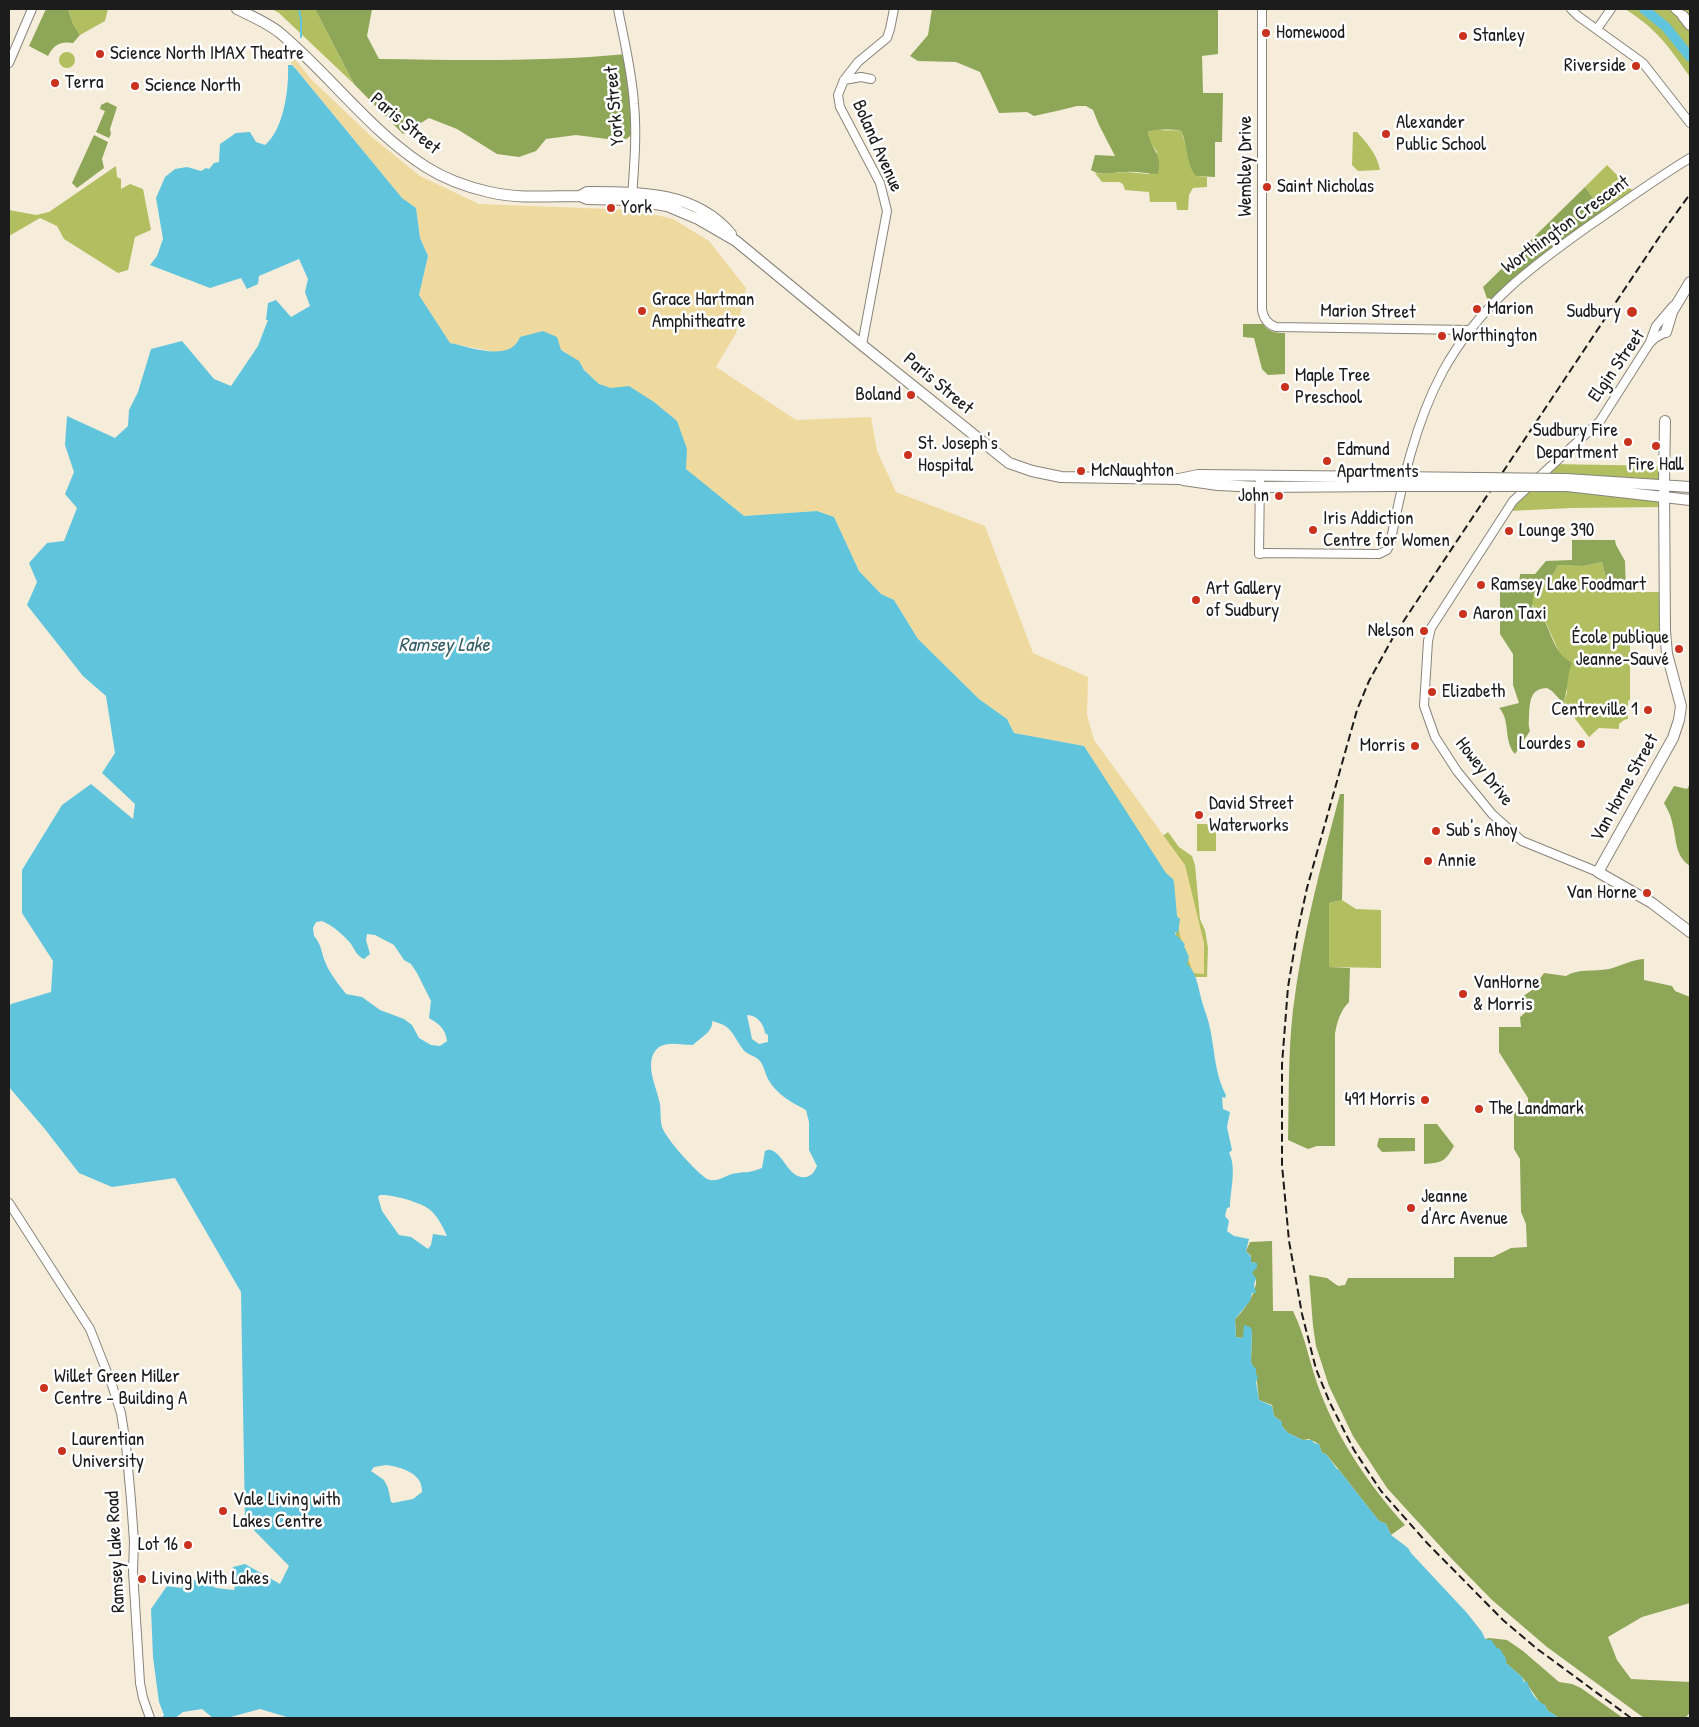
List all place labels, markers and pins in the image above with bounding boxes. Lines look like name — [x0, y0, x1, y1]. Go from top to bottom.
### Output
place label: Homewood — [1276, 22, 1345, 44]
place label: Stanley — [1473, 25, 1525, 47]
marker: Homewood — [1260, 27, 1272, 39]
marker: Stanley — [1457, 30, 1469, 42]
place label: Science North IMAX Theatre — [110, 43, 304, 65]
marker: Science North IMAX Theatre — [94, 48, 106, 60]
place label: Riverside — [1564, 55, 1626, 77]
marker: Riverside — [1630, 60, 1642, 72]
place label: Terra — [65, 72, 104, 94]
place label: Science North — [145, 75, 240, 97]
marker: Terra — [49, 77, 61, 89]
marker: Science North — [129, 80, 141, 92]
place label: Alexander Public School — [1396, 112, 1486, 156]
marker: Alexander Public School — [1380, 128, 1392, 140]
place label: Saint Nicholas — [1277, 176, 1374, 198]
marker: Saint Nicholas — [1261, 181, 1273, 193]
place label: York — [621, 197, 652, 219]
marker: York — [605, 202, 617, 214]
place label: Grace Hartman Amphitheatre — [652, 289, 754, 333]
place label: Marion — [1487, 298, 1534, 320]
place label: Sudbury — [1566, 301, 1621, 323]
marker: Marion — [1471, 303, 1483, 315]
marker: Grace Hartman Amphitheatre — [636, 305, 648, 317]
marker: Sudbury — [1625, 305, 1639, 319]
place label: Worthington — [1452, 325, 1537, 347]
marker: Worthington — [1436, 330, 1448, 342]
place label: Maple Tree Preschool — [1295, 365, 1370, 409]
marker: Maple Tree Preschool — [1279, 381, 1291, 393]
place label: Boland — [855, 384, 901, 406]
marker: Boland — [905, 389, 917, 401]
place label: Sudbury Fire Department — [1533, 420, 1618, 464]
place label: St. Joseph's Hospital — [918, 433, 998, 477]
marker: Sudbury Fire Department — [1622, 436, 1634, 448]
place label: Edmund Apartments — [1337, 439, 1419, 483]
marker: Fire Hall — [1650, 440, 1662, 452]
marker: St. Joseph's Hospital — [902, 449, 914, 461]
place label: Fire Hall — [1628, 454, 1684, 476]
marker: Edmund Apartments — [1321, 455, 1333, 467]
place label: McNaughton — [1091, 460, 1174, 482]
marker: McNaughton — [1075, 465, 1087, 477]
place label: John — [1238, 485, 1269, 507]
marker: John — [1273, 490, 1285, 502]
place label: Iris Addiction Centre for Women — [1323, 508, 1450, 552]
place label: Lounge 390 — [1519, 520, 1594, 542]
marker: Iris Addiction Centre for Women — [1307, 524, 1319, 536]
marker: Lounge 390 — [1503, 525, 1515, 537]
place label: Ramsey Lake Foodmart — [1491, 574, 1646, 596]
place label: Art Gallery of Sudbury — [1206, 578, 1281, 622]
marker: Ramsey Lake Foodmart — [1475, 579, 1487, 591]
marker: Art Gallery of Sudbury — [1190, 594, 1202, 606]
place label: Aaron Taxi — [1473, 603, 1547, 625]
marker: Aaron Taxi — [1457, 608, 1469, 620]
place label: Nelson — [1368, 620, 1414, 642]
marker: Nelson — [1418, 625, 1430, 637]
place label: École publique Jeanne-Sauvé — [1572, 627, 1669, 671]
marker: École publique Jeanne-Sauvé — [1673, 643, 1685, 655]
place label: Elizabeth — [1442, 681, 1505, 703]
marker: Elizabeth — [1426, 686, 1438, 698]
place label: Centreville 1 — [1551, 699, 1638, 721]
marker: Centreville 1 — [1642, 704, 1654, 716]
place label: Lourdes — [1519, 733, 1571, 755]
place label: Morris — [1360, 735, 1405, 757]
marker: Lourdes — [1575, 738, 1587, 750]
marker: Morris — [1409, 740, 1421, 752]
place label: David Street Waterworks — [1209, 793, 1293, 837]
marker: David Street Waterworks — [1193, 809, 1205, 821]
place label: Sub's Ahoy — [1446, 820, 1518, 842]
marker: Sub's Ahoy — [1430, 825, 1442, 837]
place label: Annie — [1438, 850, 1476, 872]
marker: Annie — [1422, 855, 1434, 867]
place label: Van Horne — [1566, 882, 1637, 904]
marker: Van Horne — [1641, 887, 1653, 899]
place label: VanHorne & Morris — [1473, 972, 1540, 1016]
marker: VanHorne & Morris — [1457, 988, 1469, 1000]
place label: 491 Morris — [1344, 1089, 1415, 1111]
marker: 491 Morris — [1419, 1094, 1431, 1106]
place label: The Landmark — [1489, 1098, 1584, 1120]
marker: The Landmark — [1473, 1103, 1485, 1115]
place label: Jeanne d'Arc Avenue — [1421, 1186, 1508, 1230]
marker: Jeanne d'Arc Avenue — [1405, 1202, 1417, 1214]
place label: Willet Green Miller Centre - Building A — [54, 1366, 187, 1410]
marker: Willet Green Miller Centre - Building A — [38, 1382, 50, 1394]
place label: Laurentian University — [72, 1429, 144, 1473]
marker: Laurentian University — [56, 1445, 68, 1457]
place label: Vale Living with Lakes Centre — [233, 1489, 340, 1533]
marker: Vale Living with Lakes Centre — [217, 1505, 229, 1517]
place label: Lot 16 — [138, 1534, 178, 1556]
marker: Lot 16 — [182, 1539, 194, 1551]
place label: Living With Lakes — [152, 1568, 269, 1590]
marker: Living With Lakes — [136, 1573, 148, 1585]

